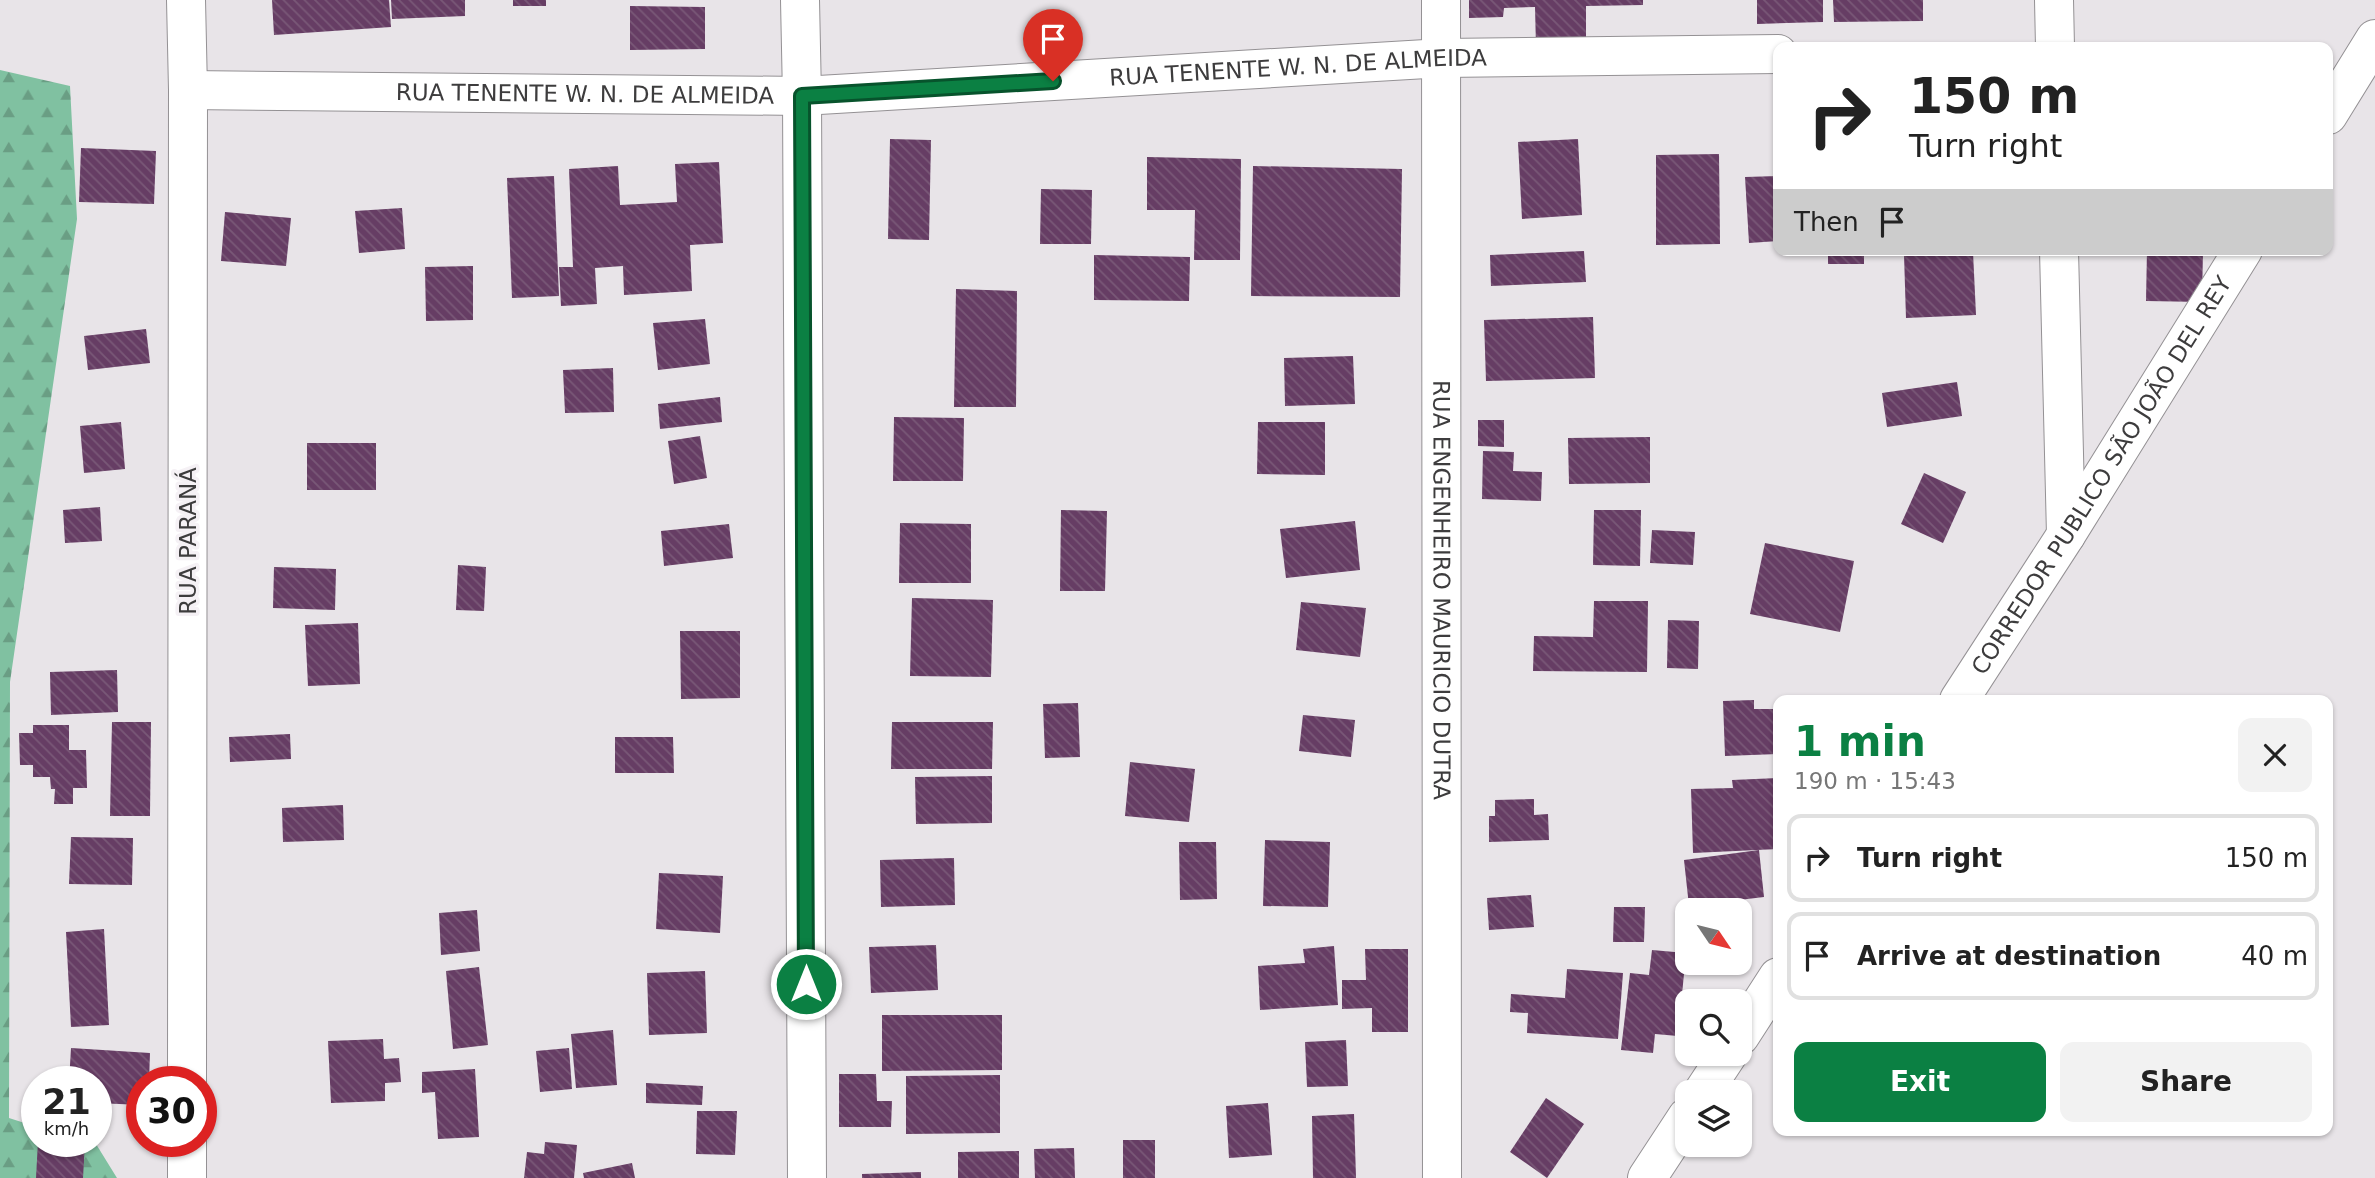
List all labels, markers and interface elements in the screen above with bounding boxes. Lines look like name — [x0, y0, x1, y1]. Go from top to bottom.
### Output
pin — [1023, 9, 1083, 81]
icon: arrive — [1034, 20, 1072, 58]
street label: RUA TENENTE W. N. DE ALMEIDA — [1108, 44, 1487, 91]
text: 150 m — [1909, 68, 2079, 125]
icon: right — [1794, 70, 1885, 161]
street label: RUA TENENTE W. N. DE ALMEIDA — [396, 79, 775, 109]
text: Turn right — [1909, 127, 2062, 165]
icon: arrive — [1873, 203, 1911, 241]
text: Then — [1794, 207, 1859, 237]
street label: CORREDOR PUBLICO SÃO JOÃO DEL REY — [1966, 271, 2237, 679]
street label: RUA ENGENHEIRO MAURICIO DUTRA — [1428, 380, 1455, 800]
street label: RUA PARANÁ — [174, 467, 201, 615]
text: 1 min — [1794, 717, 1926, 766]
button: close — [2238, 718, 2312, 792]
text: 190 m · 15:43 — [1794, 768, 1956, 794]
icon: right — [1798, 839, 1836, 877]
text: Turn right — [1857, 843, 2002, 873]
text: 150 m — [2225, 843, 2308, 873]
north arrow — [1675, 898, 1752, 975]
map controls — [1675, 898, 1752, 1157]
icon: arrive — [1798, 937, 1836, 975]
text: Arrive at destination — [1857, 941, 2161, 971]
text: 40 m — [2241, 941, 2308, 971]
position arrow — [769, 947, 843, 1021]
button: search — [1675, 989, 1752, 1066]
button: Exit — [1794, 1042, 2046, 1122]
button: Share — [2060, 1042, 2312, 1122]
speed limit sign: 30 — [126, 1066, 217, 1157]
button: layers — [1675, 1080, 1752, 1157]
text: 21 — [42, 1082, 91, 1122]
text: km/h — [44, 1118, 89, 1139]

